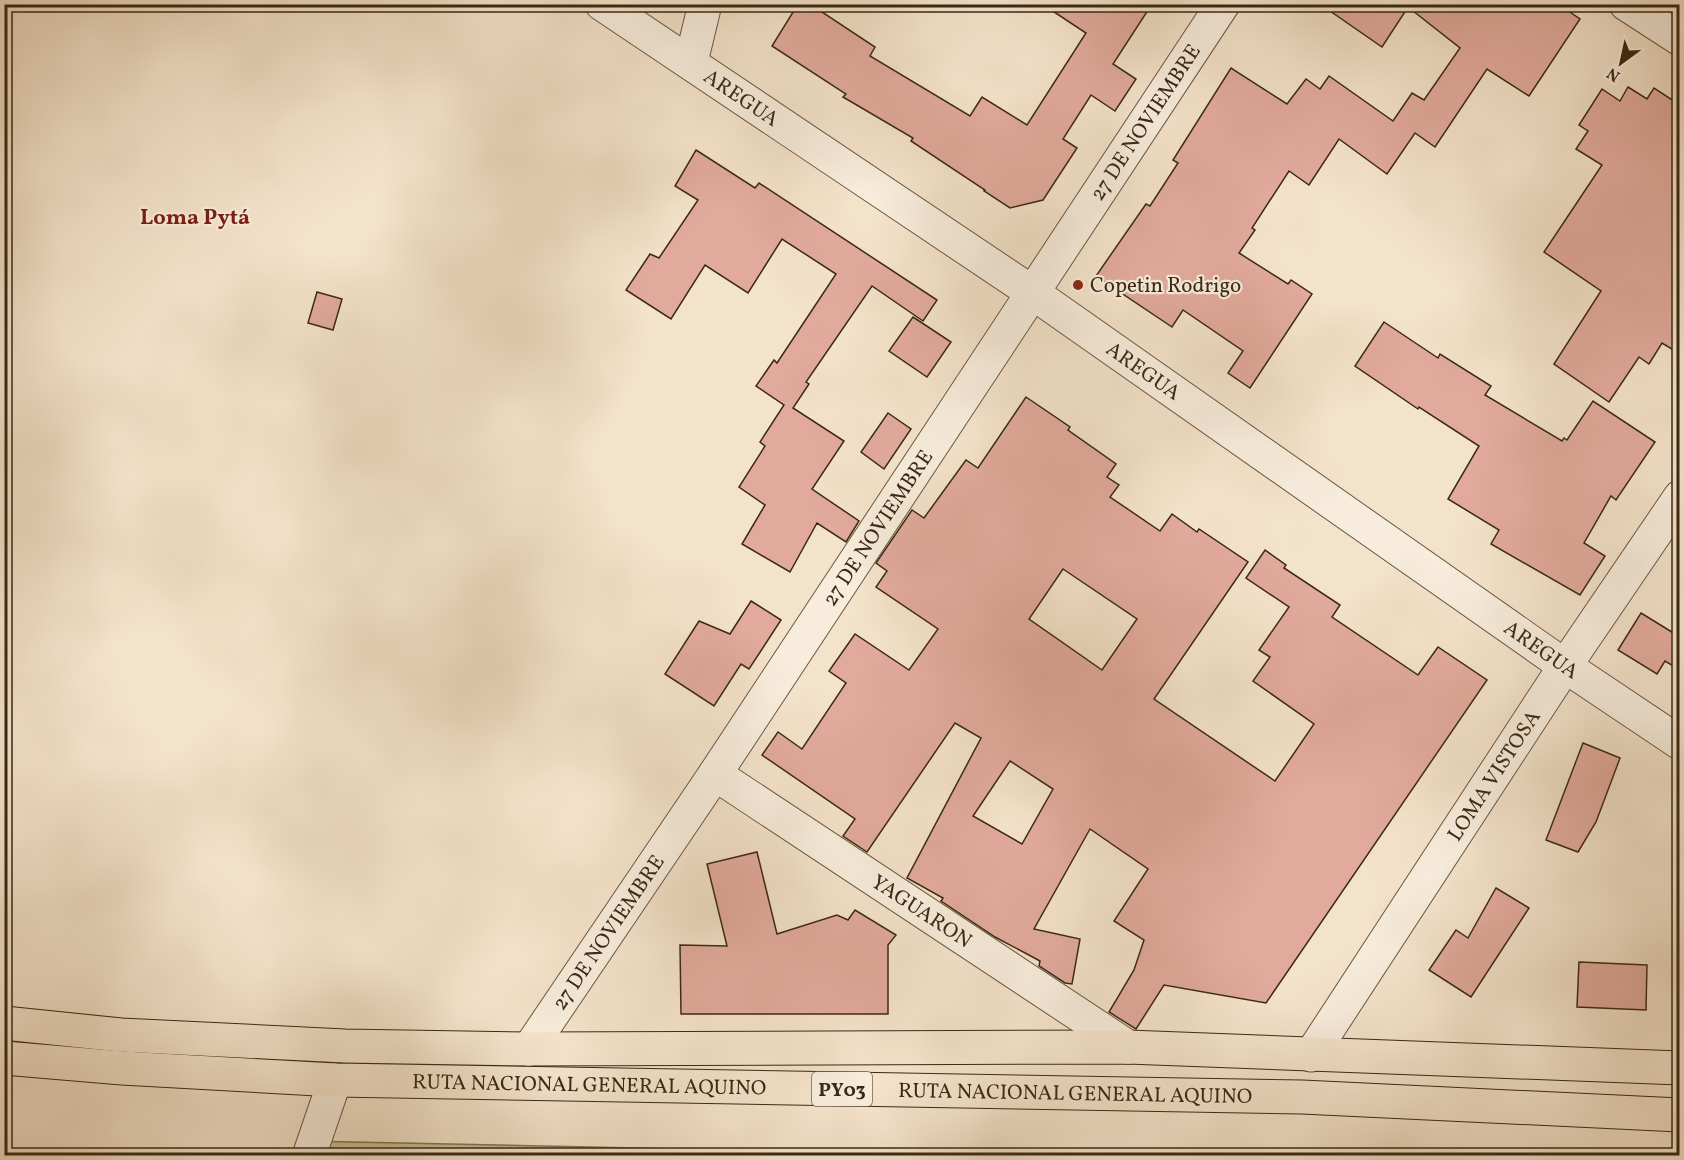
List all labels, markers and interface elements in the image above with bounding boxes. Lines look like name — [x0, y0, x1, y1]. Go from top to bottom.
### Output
north arrow — [1591, 33, 1651, 93]
street label: 27 DE NOVIEMBRE — [1084, 39, 1209, 207]
text: N — [1603, 61, 1625, 86]
street label: AREGUA — [697, 63, 784, 135]
district label: Loma Pytá — [140, 203, 250, 234]
place label: Copetin Rodrigo — [1090, 272, 1241, 301]
marker: Copetin Rodrigo — [1071, 278, 1085, 292]
street label: AREGUA — [1099, 335, 1186, 408]
street label: 27 DE NOVIEMBRE — [816, 445, 941, 613]
street label: AREGUA — [1497, 614, 1584, 687]
street label: LOMA VISTOSA — [1441, 705, 1549, 848]
street label: 27 DE NOVIEMBRE — [546, 850, 672, 1017]
street label: YAGUARON — [865, 868, 977, 956]
street label: RUTA NACIONAL GENERAL AQUINO — [412, 1068, 766, 1104]
road number: PY03 — [812, 1072, 872, 1106]
street label: RUTA NACIONAL GENERAL AQUINO — [898, 1077, 1252, 1112]

